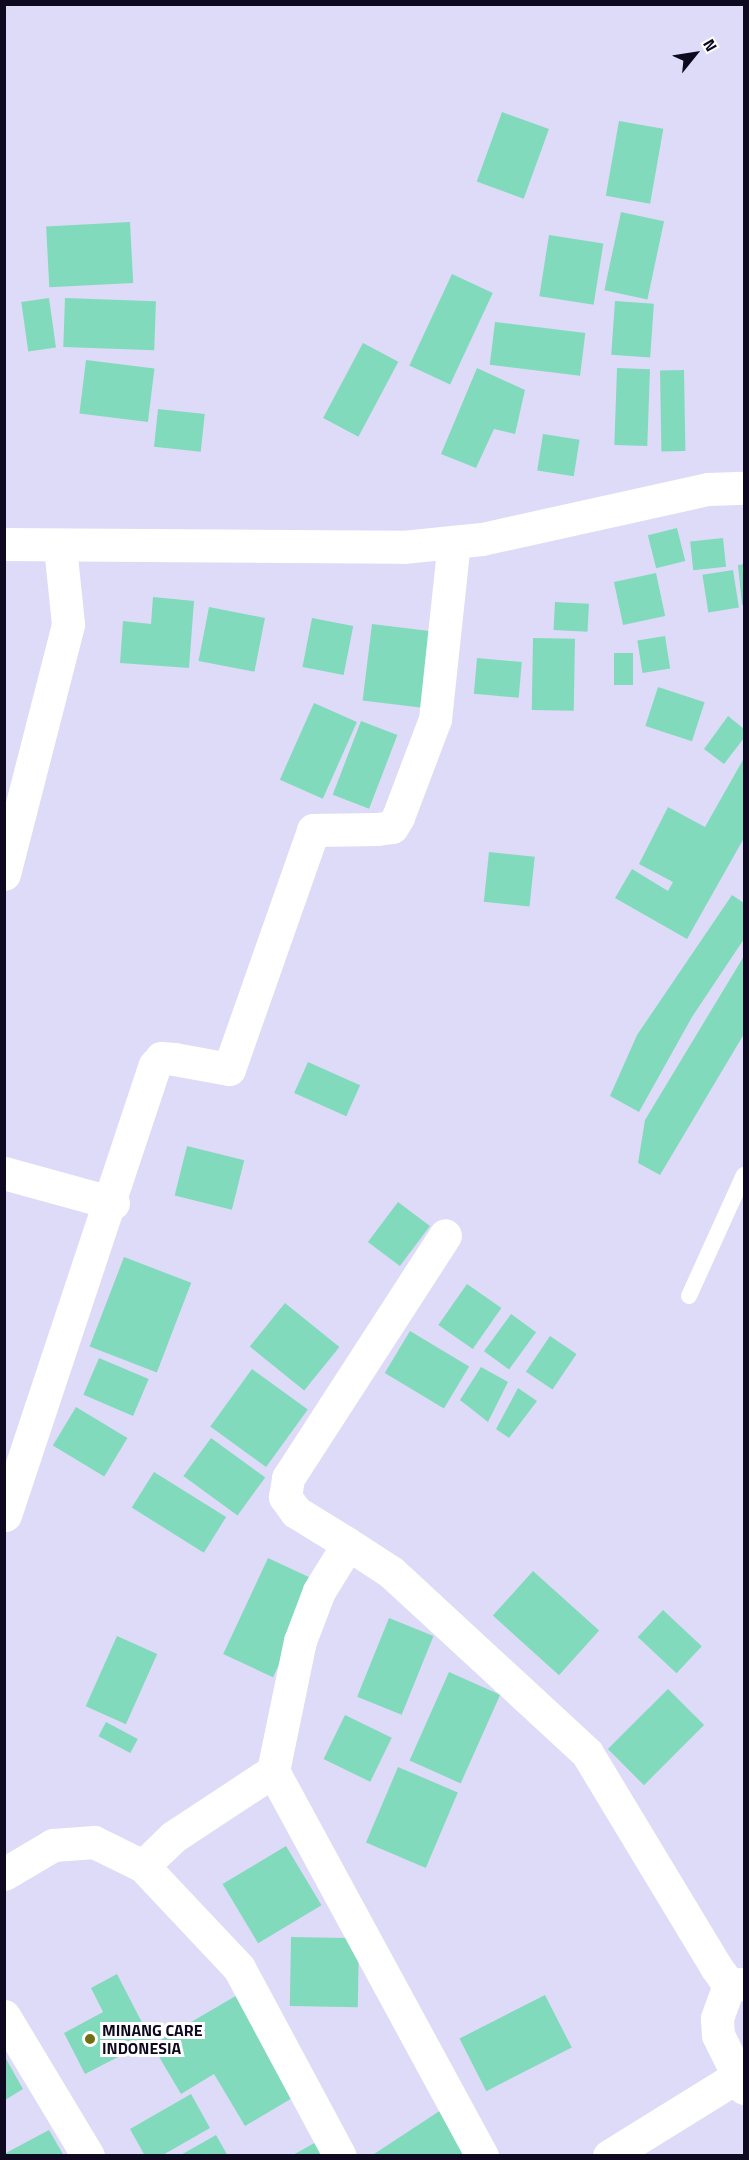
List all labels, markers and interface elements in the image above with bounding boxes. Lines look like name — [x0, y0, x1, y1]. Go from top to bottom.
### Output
north arrow — [665, 24, 725, 84]
text: N — [697, 34, 724, 56]
place label: MINANG CARE INDONESIA — [102, 2020, 203, 2058]
marker: MINANG CARE INDONESIA — [83, 2032, 97, 2046]

